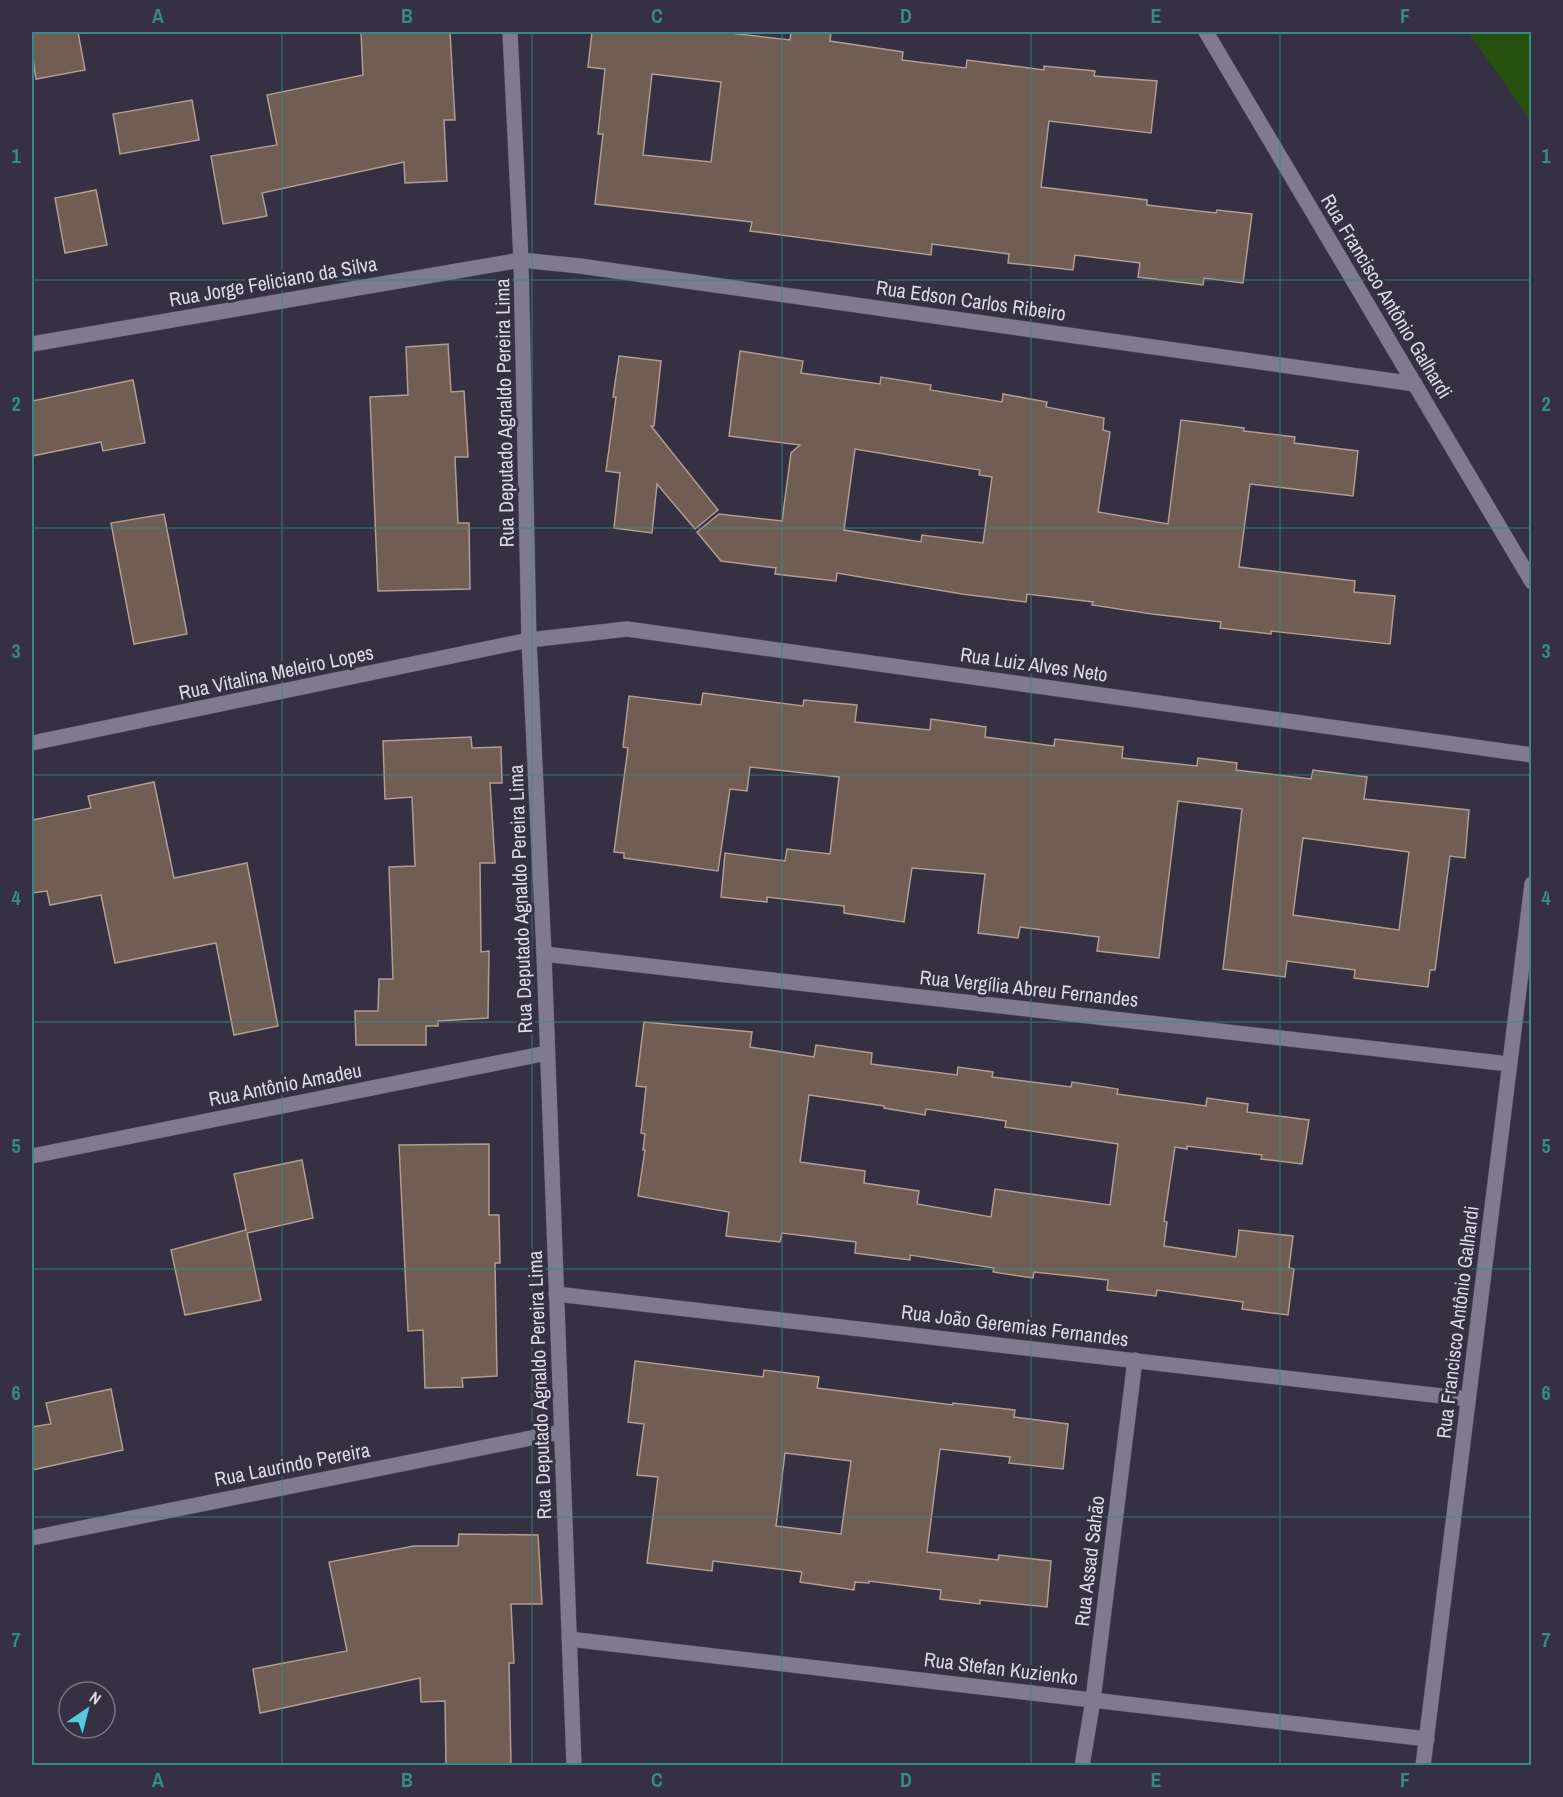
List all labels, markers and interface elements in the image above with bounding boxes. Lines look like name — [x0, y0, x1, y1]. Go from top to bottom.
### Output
text: A — [152, 2, 164, 29]
text: B — [401, 2, 413, 29]
text: C — [651, 2, 663, 29]
text: D — [900, 2, 912, 29]
text: E — [1151, 2, 1162, 29]
text: F — [1400, 2, 1410, 29]
text: 1 — [11, 142, 21, 169]
text: 1 — [1541, 142, 1551, 169]
street label: Rua Francisco Antônio Galhardi — [1315, 189, 1459, 403]
street label: Rua Jorge Feliciano da Silva — [167, 249, 379, 313]
street label: Rua Edson Carlos Ribeiro — [874, 273, 1068, 327]
street label: Rua Deputado Agnaldo Pereira Lima — [488, 278, 520, 548]
text: 2 — [11, 390, 21, 417]
text: 2 — [1541, 390, 1551, 417]
text: 3 — [11, 637, 21, 664]
text: 3 — [1541, 637, 1551, 664]
street label: Rua Vitalina Meleiro Lopes — [176, 638, 376, 706]
street label: Rua Luiz Alves Neto — [959, 640, 1109, 688]
street label: Rua Deputado Agnaldo Pereira Lima — [502, 764, 538, 1034]
text: 4 — [11, 884, 21, 911]
text: 4 — [1541, 884, 1551, 911]
street label: Rua Vergília Abreu Fernandes — [918, 963, 1140, 1013]
street label: Rua Antônio Amadeu — [206, 1056, 364, 1112]
text: 5 — [11, 1132, 21, 1159]
text: 5 — [1541, 1132, 1551, 1159]
street label: Rua Francisco Antônio Galhardi — [1429, 1204, 1485, 1440]
street label: Rua Deputado Agnaldo Pereira Lima — [521, 1250, 557, 1520]
street label: Rua João Geremias Fernandes — [900, 1298, 1130, 1352]
text: 6 — [11, 1379, 21, 1406]
text: 6 — [1541, 1379, 1551, 1406]
street label: Rua Laurindo Pereira — [212, 1436, 372, 1492]
street label: Rua Assad Sahão — [1068, 1494, 1110, 1628]
text: 7 — [11, 1626, 21, 1653]
text: 7 — [1541, 1626, 1551, 1653]
street label: Rua Stefan Kuzienko — [922, 1645, 1080, 1691]
north arrow — [57, 1680, 117, 1740]
text: N — [85, 1686, 106, 1709]
text: A — [152, 1766, 164, 1793]
text: B — [401, 1766, 413, 1793]
text: C — [651, 1766, 663, 1793]
text: D — [900, 1766, 912, 1793]
text: E — [1151, 1766, 1162, 1793]
text: F — [1400, 1766, 1410, 1793]

